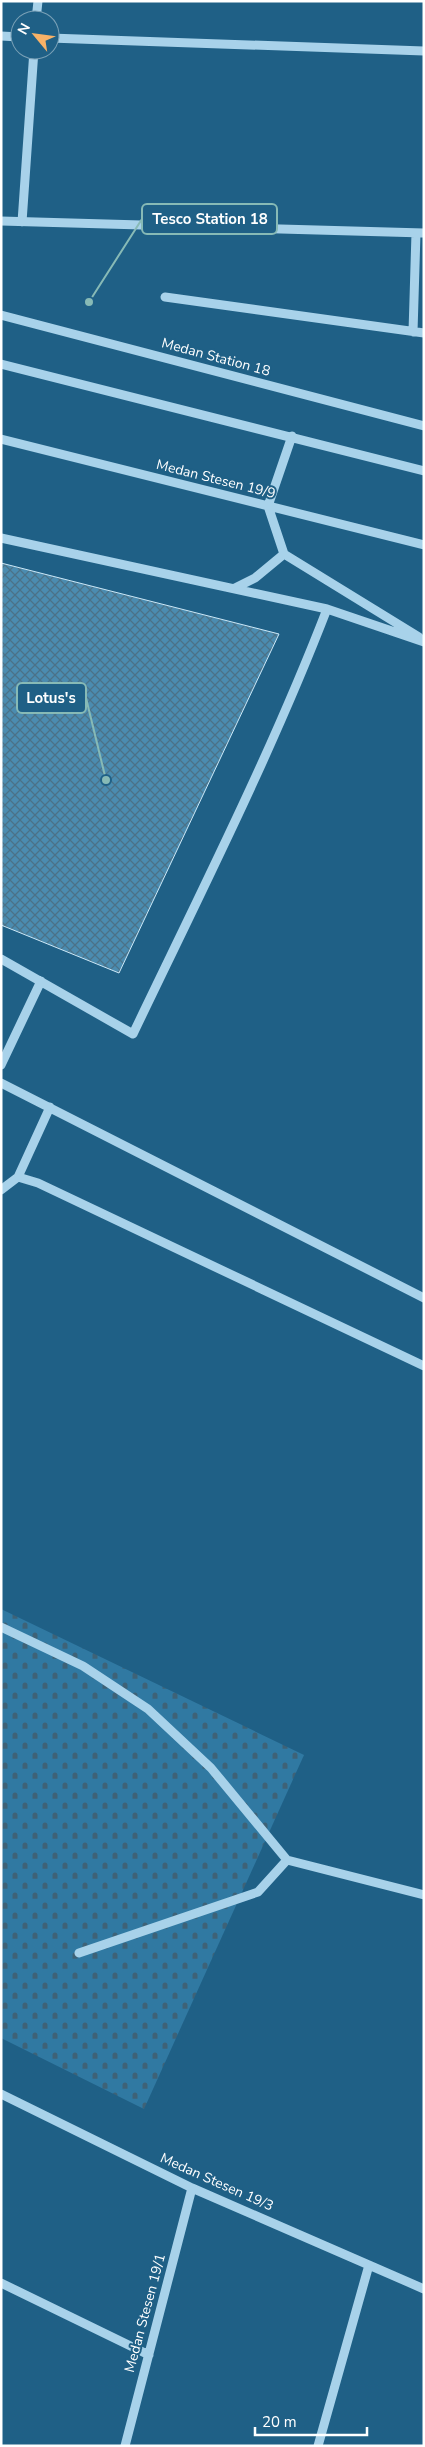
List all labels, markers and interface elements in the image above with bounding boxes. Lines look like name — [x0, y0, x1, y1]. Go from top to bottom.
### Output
north arrow — [10, 10, 60, 60]
text: N — [13, 20, 35, 38]
callout: Tesco Station 18 — [142, 204, 277, 234]
text: Tesco Station 18 — [152, 209, 268, 229]
street label: Medan Station 18 — [160, 333, 272, 381]
street label: Medan Stesen 19/9 — [154, 455, 278, 503]
callout: Lotus's — [17, 683, 86, 713]
text: Lotus's — [26, 688, 76, 708]
street label: Medan Stesen 19/3 — [157, 2148, 277, 2216]
street label: Medan Stesen 19/1 — [120, 2251, 170, 2375]
scale bar — [255, 2404, 368, 2436]
text: 20 m — [262, 2412, 297, 2432]

